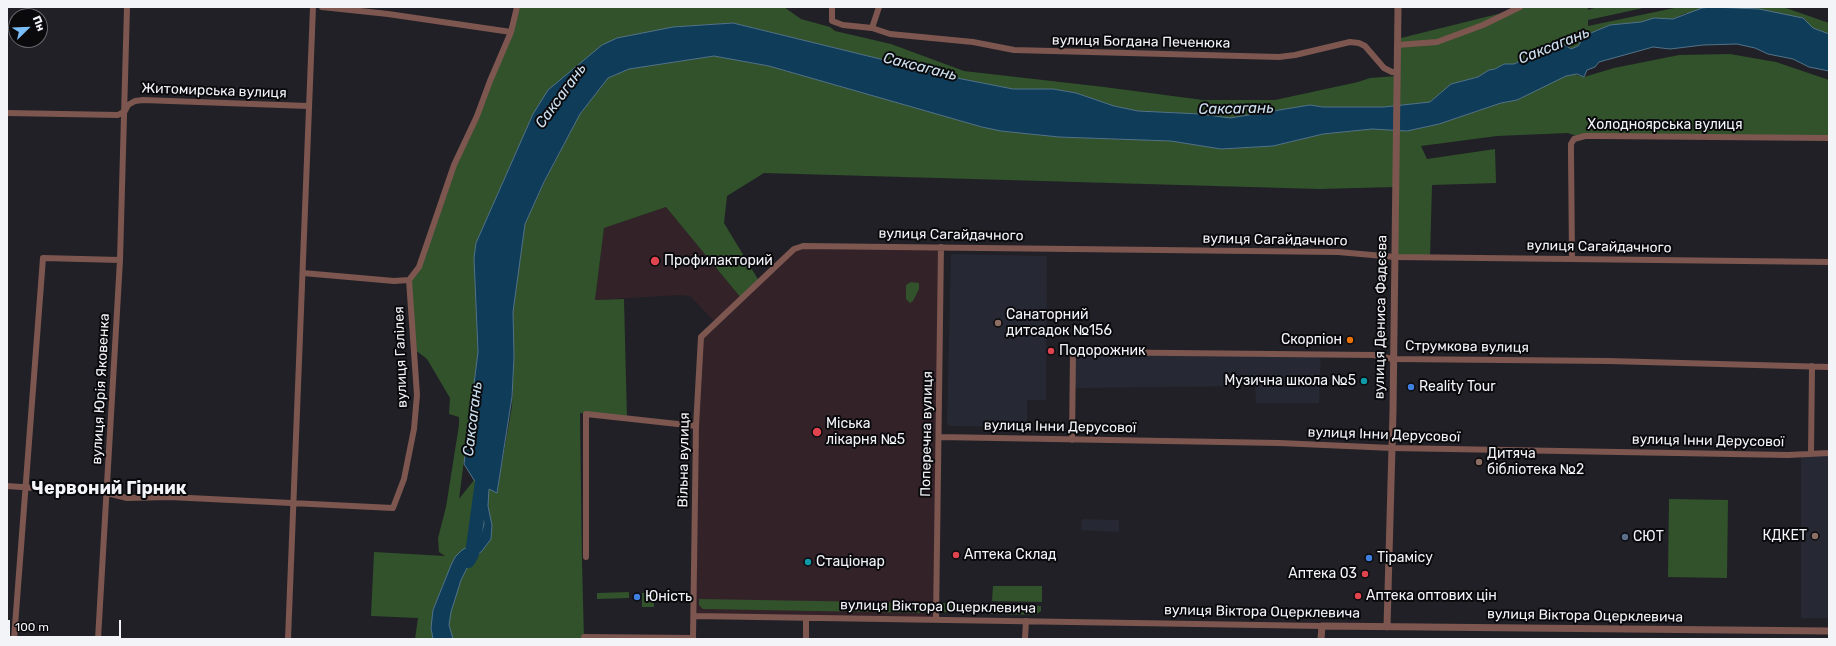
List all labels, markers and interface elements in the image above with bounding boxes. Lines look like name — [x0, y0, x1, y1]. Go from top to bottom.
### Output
north arrow — [8, 8, 48, 48]
text: Пн — [30, 14, 48, 33]
water label: Саксагань — [1516, 24, 1592, 68]
street label: вулиця Богдана Печенюка — [1052, 32, 1230, 52]
water label: Саксагань — [881, 49, 959, 85]
water label: Саксагань — [532, 60, 590, 132]
street label: Житомирська вулиця — [141, 80, 287, 102]
water label: Саксагань — [1198, 99, 1274, 119]
street label: Холодноярська вулиця — [1587, 117, 1743, 133]
street label: вулиця Сагайдачного — [878, 225, 1024, 245]
street label: вулиця Сагайдачного — [1202, 230, 1348, 250]
street label: вулиця Дениса Фадєєва — [1371, 235, 1391, 399]
street label: вулиця Сагайдачного — [1526, 237, 1672, 257]
place label: Профилакторий — [664, 253, 773, 269]
marker: Профилакторий — [649, 255, 661, 267]
street label: вулиця Галілея — [391, 306, 411, 408]
place label: Санаторний дитсадок №156 — [1006, 307, 1112, 340]
street label: вулиця Юрія Яковенка — [89, 313, 113, 465]
marker: Санаторний дитсадок №156 — [993, 318, 1003, 328]
place label: Скорпіон — [1281, 332, 1342, 348]
marker: Скорпіон — [1345, 335, 1355, 345]
street label: Струмкова вулиця — [1405, 338, 1529, 356]
place label: Подорожник — [1059, 343, 1146, 359]
marker: Подорожник — [1046, 346, 1056, 356]
street label: Поперечна вулиця — [918, 371, 936, 497]
place label: Музична школа №5 — [1224, 373, 1356, 389]
marker: Музична школа №5 — [1359, 376, 1369, 386]
place label: Reality Tour — [1419, 379, 1496, 395]
water label: Саксагань — [459, 381, 487, 457]
marker: Reality Tour — [1406, 382, 1416, 392]
street label: Вільна вулиця — [675, 412, 693, 508]
place label: Міська лікарня №5 — [826, 416, 905, 448]
street label: вулиця Інни Дерусової — [984, 417, 1136, 437]
street label: вулиця Інни Дерусової — [1307, 424, 1461, 446]
marker: Міська лікарня №5 — [811, 426, 823, 438]
street label: вулиця Інни Дерусової — [1632, 431, 1784, 451]
place label: Дитяча бібліотека №2 — [1487, 446, 1584, 478]
marker: Дитяча бібліотека №2 — [1474, 457, 1484, 467]
district label: Червоний Гірник — [31, 478, 187, 500]
place label: КДКЕТ — [1763, 528, 1807, 544]
place label: СЮТ — [1633, 529, 1664, 545]
marker: КДКЕТ — [1810, 531, 1820, 541]
marker: СЮТ — [1620, 532, 1630, 542]
place label: Аптека Склад — [964, 547, 1056, 563]
marker: Аптека Склад — [951, 550, 961, 560]
place label: Тірамісу — [1377, 550, 1433, 566]
marker: Тірамісу — [1364, 553, 1374, 563]
place label: Стаціонар — [816, 554, 885, 570]
marker: Стаціонар — [803, 557, 813, 567]
place label: Аптека 03 — [1288, 566, 1357, 582]
marker: Аптека 03 — [1360, 569, 1370, 579]
place label: Аптека оптових цін — [1366, 588, 1497, 604]
place label: Юність — [645, 589, 692, 605]
marker: Аптека оптових цін — [1353, 591, 1363, 601]
marker: Юність — [632, 592, 642, 602]
street label: вулиця Віктора Оцерклевича — [840, 597, 1036, 617]
street label: вулиця Віктора Оцерклевича — [1164, 602, 1360, 622]
street label: вулиця Віктора Оцерклевича — [1487, 606, 1683, 626]
scale bar — [10, 612, 123, 638]
text: 100 m — [15, 620, 49, 634]

